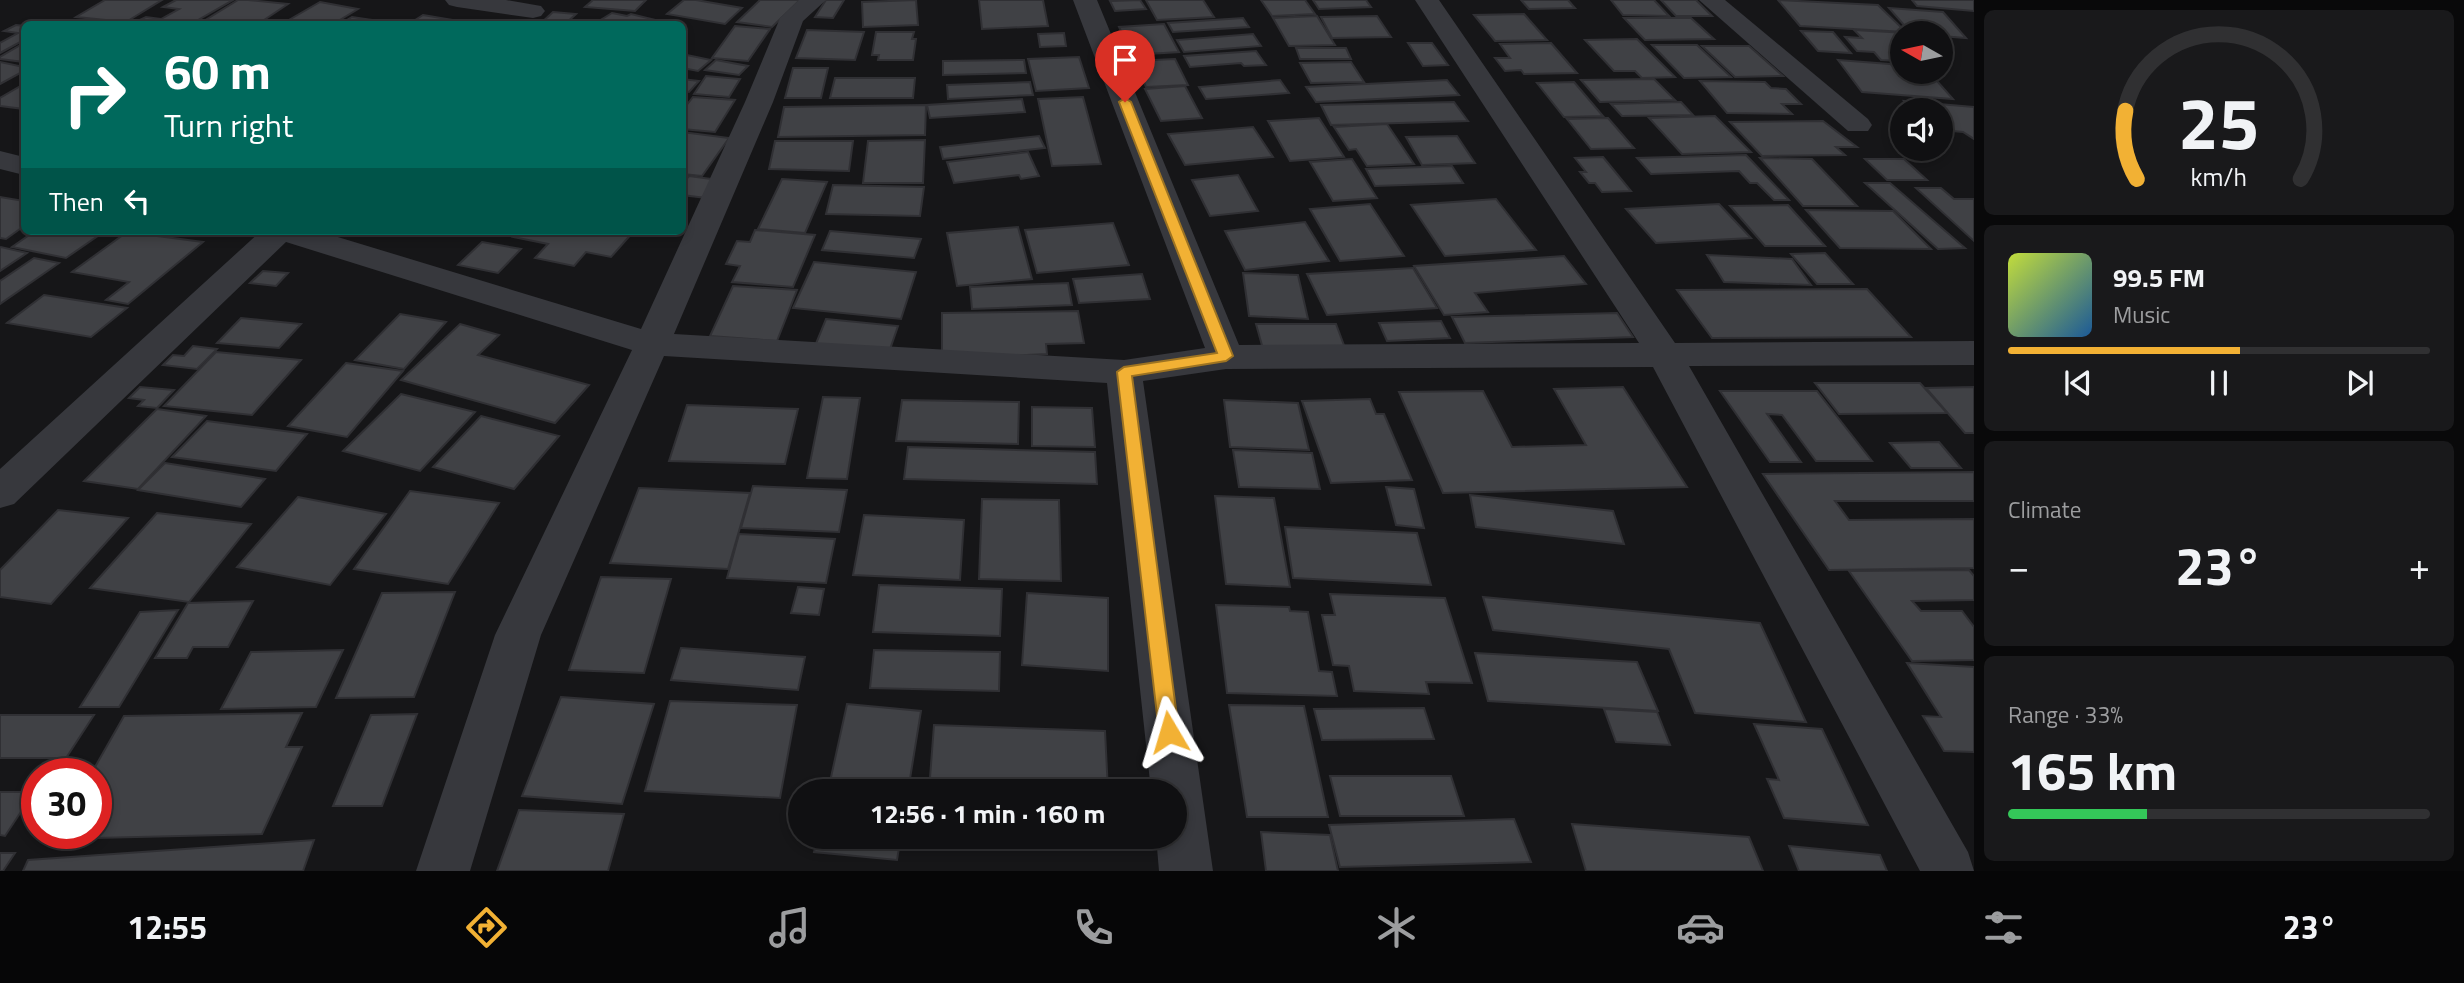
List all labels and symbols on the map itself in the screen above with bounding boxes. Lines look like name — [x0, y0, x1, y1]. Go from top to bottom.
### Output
north arrow — [1890, 21, 1953, 84]
pin — [1095, 30, 1155, 102]
position arrow — [1132, 695, 1206, 769]
speed limit sign: 30 — [21, 758, 112, 849]

